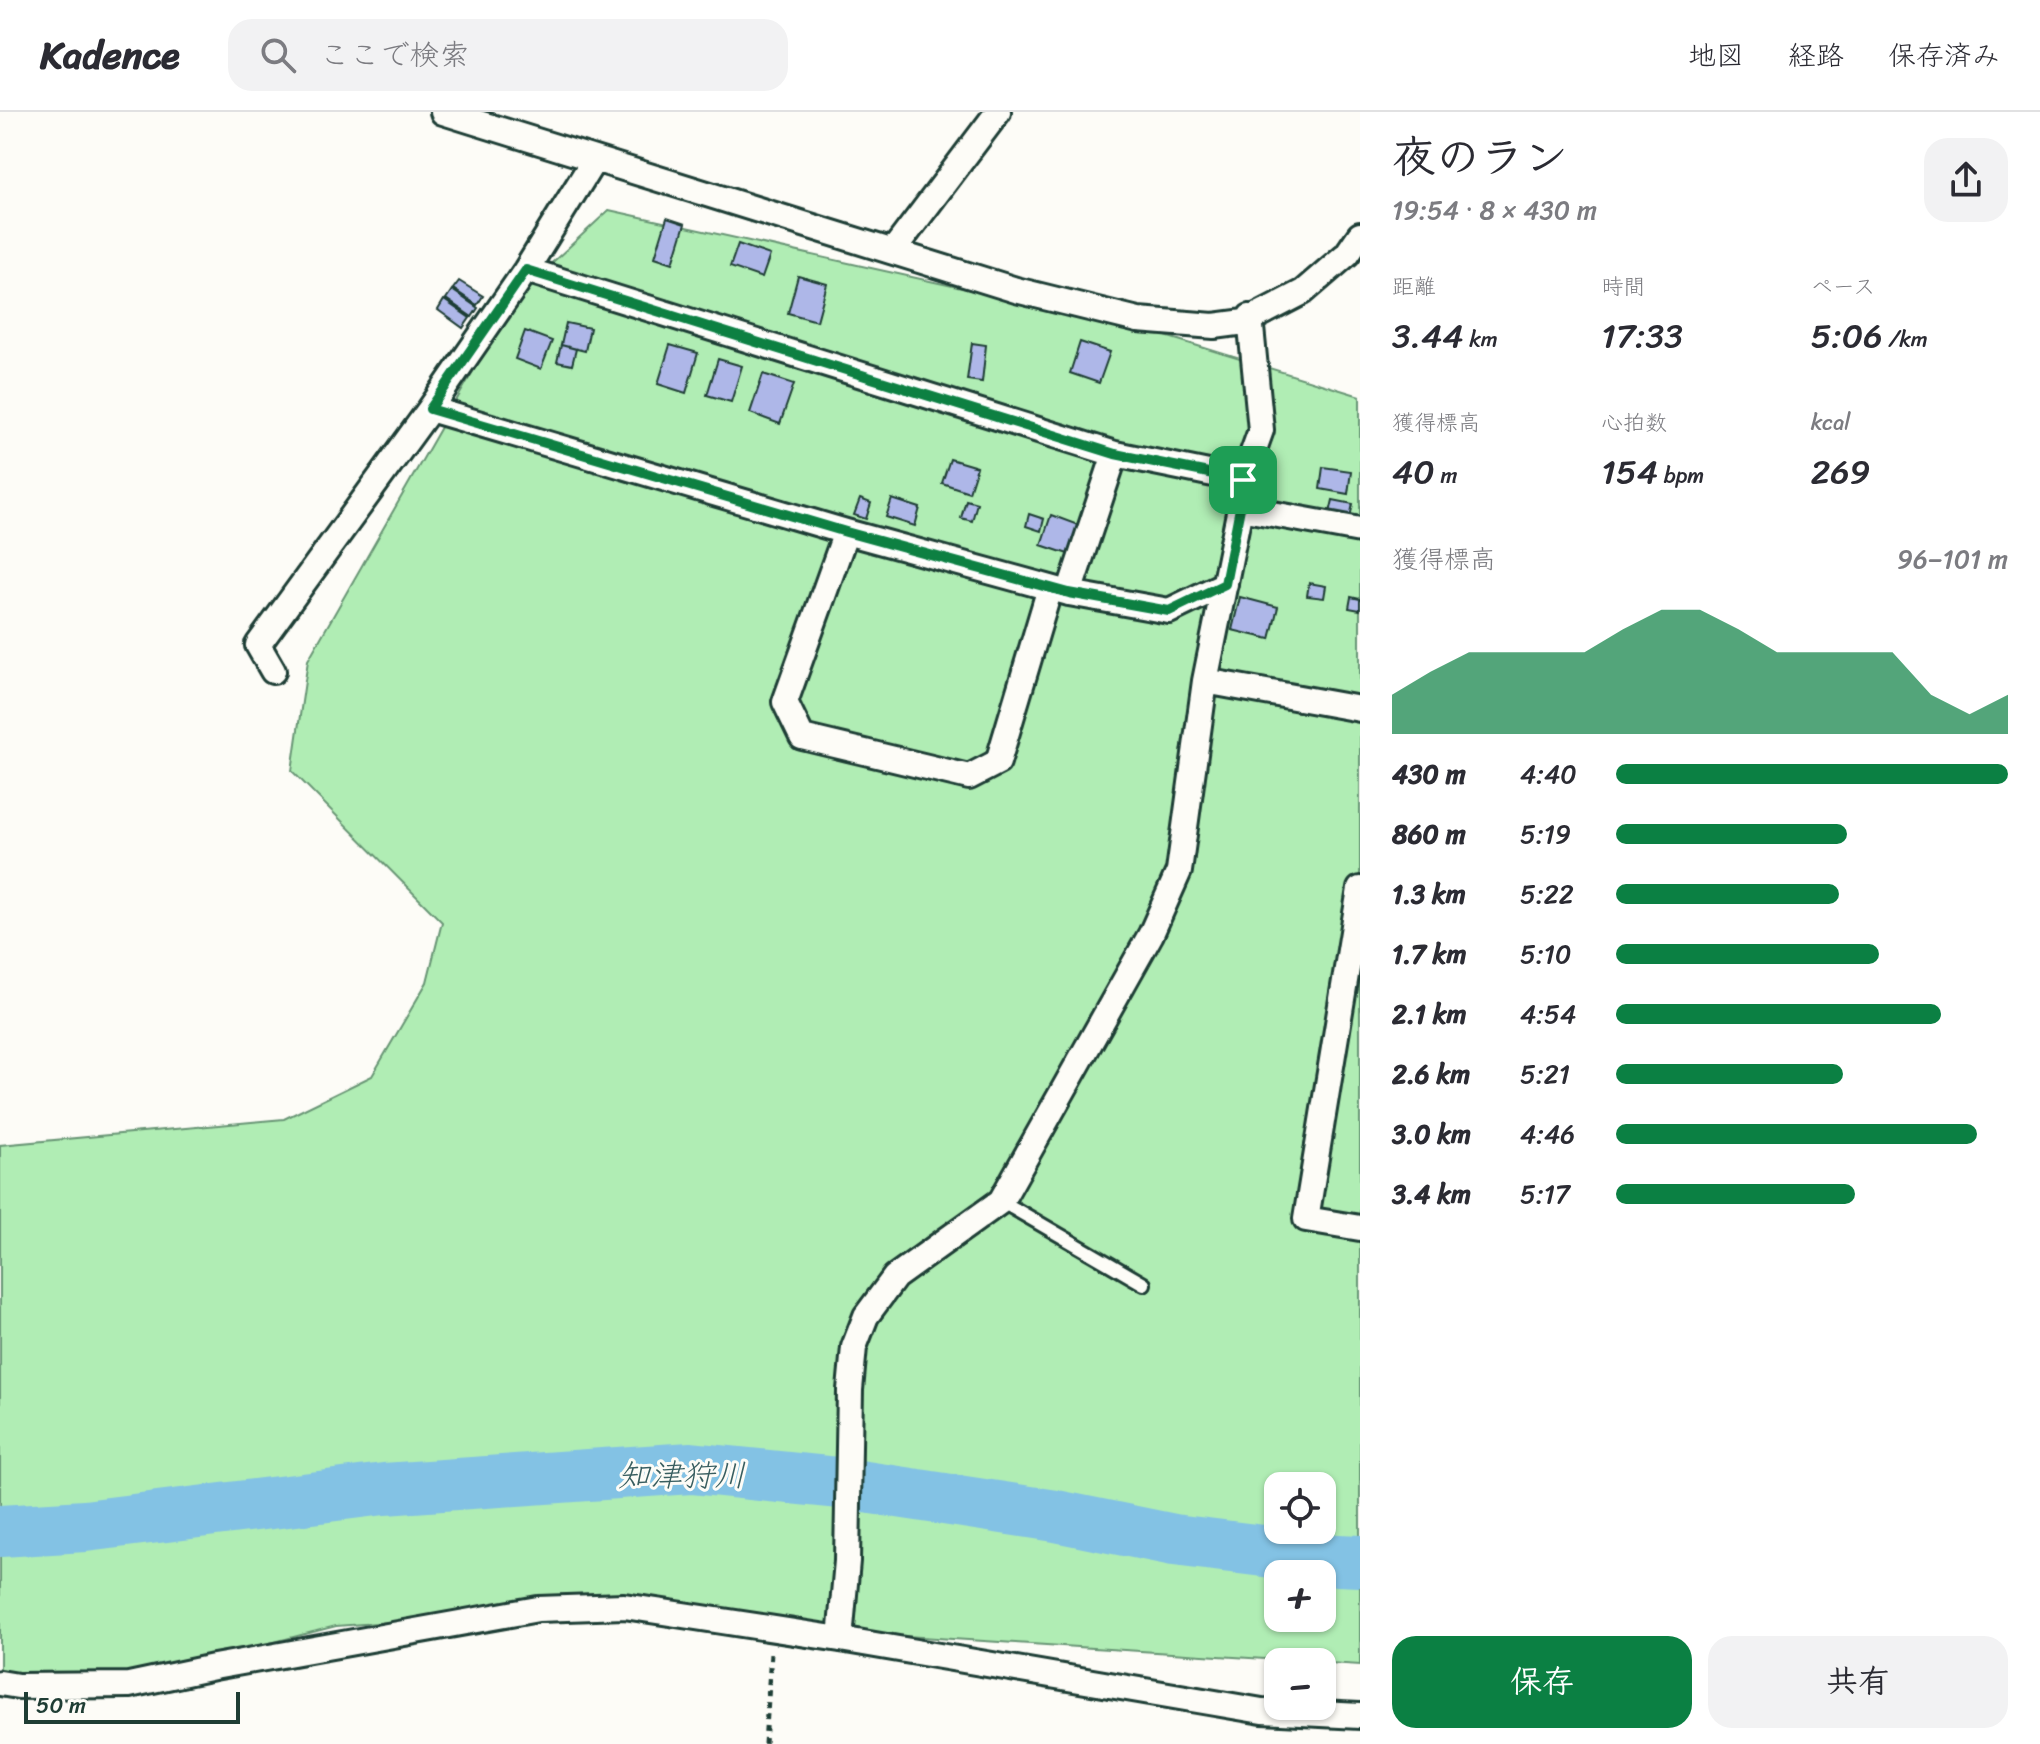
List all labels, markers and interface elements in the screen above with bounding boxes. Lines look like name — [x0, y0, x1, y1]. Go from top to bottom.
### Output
search box — [228, 19, 788, 91]
text: Kadence — [40, 22, 180, 89]
text: ここで検索 — [320, 28, 470, 82]
text: 地図 — [1688, 31, 1744, 80]
text: 経路 — [1788, 31, 1844, 80]
text: 保存済み — [1888, 31, 2000, 80]
icon: search — [256, 33, 300, 77]
text: 夜のラン — [1392, 118, 1568, 196]
button: share — [1924, 138, 2008, 222]
text: 19:54 · 8 × 430 m — [1392, 187, 1597, 233]
text: 距離 — [1392, 267, 1436, 306]
text: 時間 — [1601, 267, 1645, 306]
text: ペース — [1811, 267, 1875, 306]
text: 3.44 — [1392, 306, 1463, 366]
text: 17:33 — [1601, 306, 1683, 366]
text: 5:06 — [1811, 306, 1883, 366]
text: km — [1463, 320, 1498, 359]
text: /km — [1883, 320, 1928, 359]
text: 獲得標高 — [1392, 403, 1480, 442]
text: 心拍数 — [1601, 403, 1667, 442]
text: kcal — [1811, 403, 1851, 442]
text: 40 — [1392, 442, 1435, 502]
text: 154 — [1601, 442, 1658, 502]
text: 269 — [1811, 442, 1870, 502]
pin — [1209, 446, 1277, 514]
text: m — [1435, 456, 1457, 495]
text: bpm — [1658, 456, 1704, 495]
icon: arrive — [1221, 458, 1265, 502]
text: 獲得標高 — [1392, 536, 1496, 582]
text: 96–101 m — [1897, 536, 2008, 582]
text: 430 m — [1392, 751, 1466, 797]
text: 4:40 — [1520, 751, 1577, 797]
text: 860 m — [1392, 811, 1466, 857]
text: 5:19 — [1520, 811, 1571, 857]
text: 1.3 km — [1392, 871, 1466, 917]
text: 5:22 — [1520, 871, 1574, 917]
text: 1.7 km — [1392, 931, 1466, 977]
text: 5:10 — [1520, 931, 1571, 977]
text: 2.1 km — [1392, 991, 1467, 1037]
text: 4:54 — [1520, 991, 1576, 1037]
text: 2.6 km — [1392, 1051, 1470, 1097]
text: 5:21 — [1520, 1051, 1570, 1097]
text: 3.0 km — [1392, 1111, 1471, 1157]
text: 4:46 — [1520, 1111, 1575, 1157]
text: 3.4 km — [1392, 1171, 1471, 1217]
text: 5:17 — [1520, 1171, 1570, 1217]
water label: 知津狩川 — [618, 1447, 746, 1504]
map controls — [1264, 1472, 1336, 1720]
button: locate — [1264, 1472, 1336, 1544]
button: + — [1264, 1560, 1336, 1632]
button: 保存 — [1392, 1636, 1692, 1728]
button: 共有 — [1708, 1636, 2008, 1728]
button: − — [1264, 1648, 1336, 1720]
text: 50 m — [36, 1686, 86, 1725]
scale bar — [24, 1688, 240, 1724]

